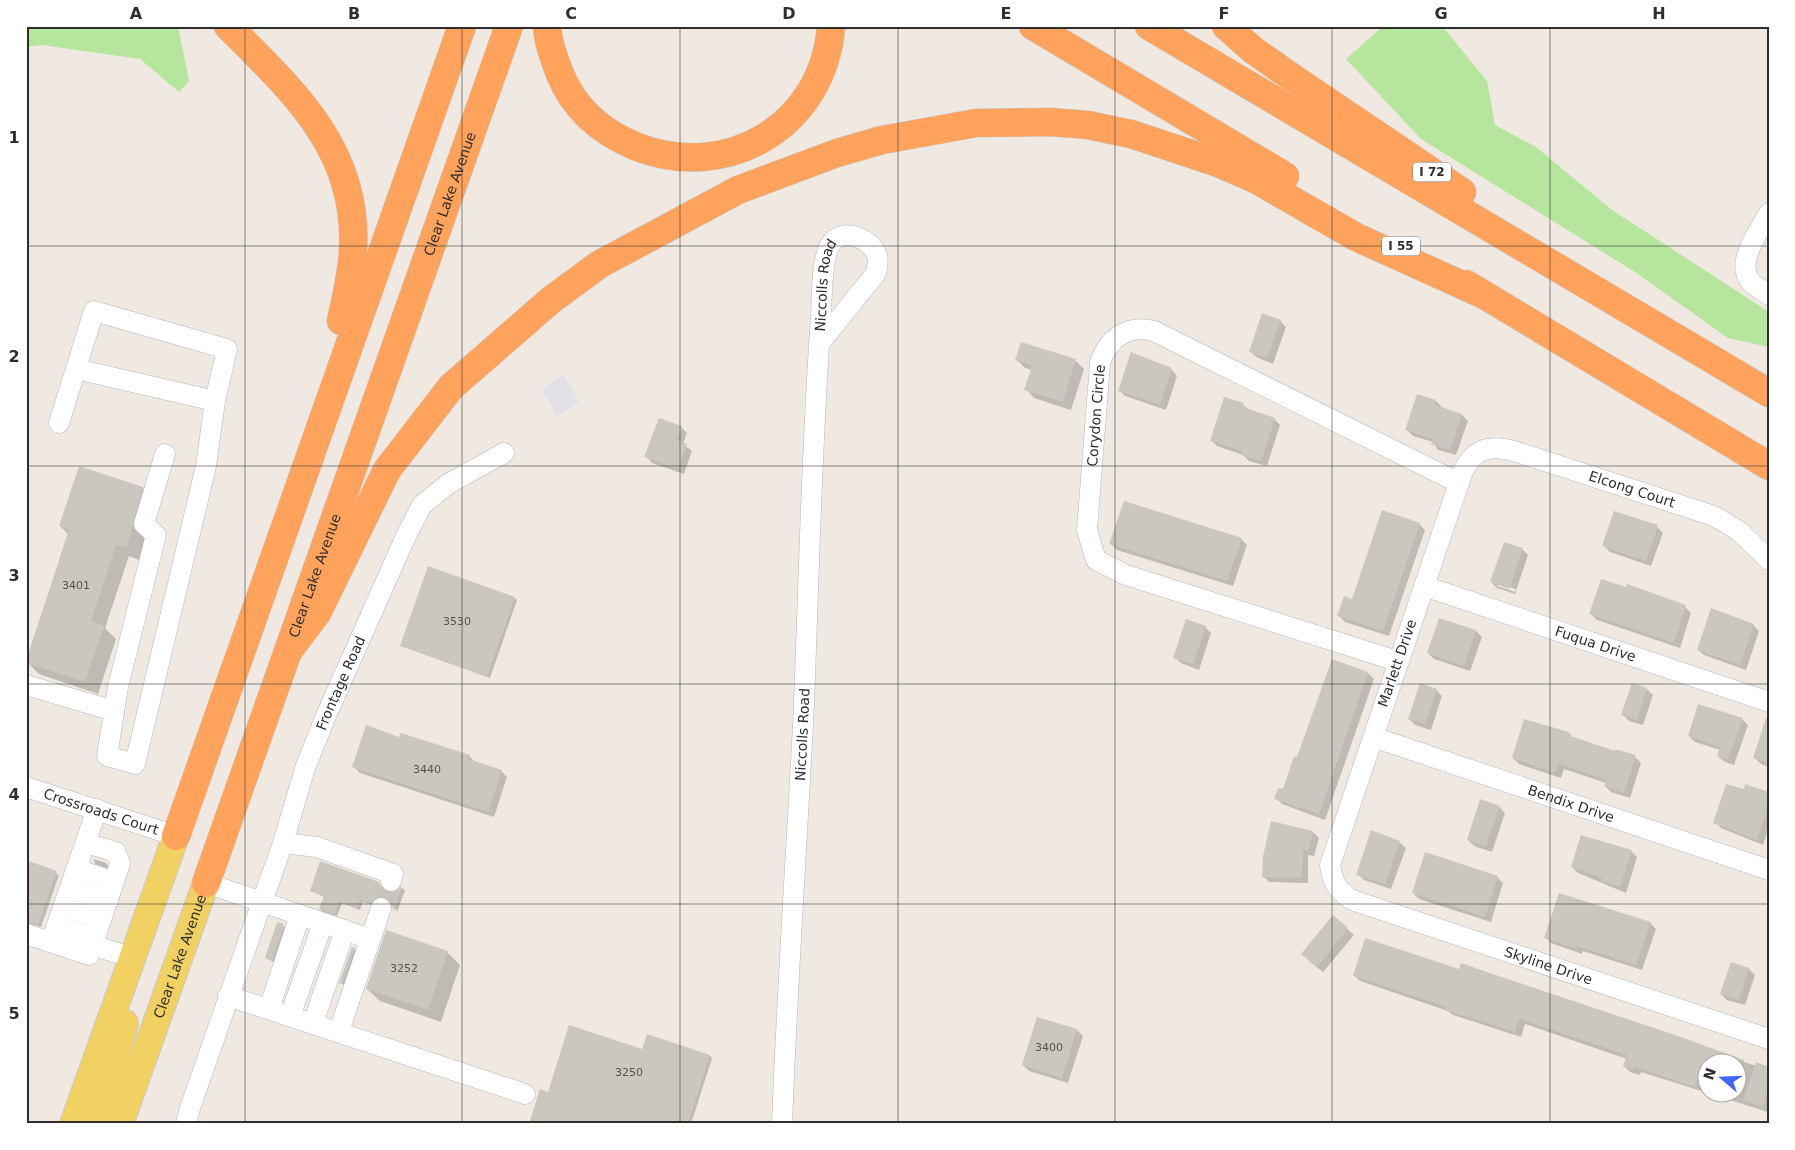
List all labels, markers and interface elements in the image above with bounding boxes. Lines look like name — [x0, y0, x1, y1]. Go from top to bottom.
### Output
text: A — [130, 4, 143, 23]
text: B — [348, 4, 360, 23]
text: C — [565, 4, 577, 23]
text: D — [782, 4, 796, 23]
text: E — [1001, 4, 1011, 23]
text: F — [1219, 4, 1229, 23]
text: G — [1434, 4, 1448, 23]
text: H — [1652, 4, 1666, 23]
text: 1 — [8, 128, 20, 147]
street label: Clear Lake Avenue — [420, 130, 479, 258]
road number: I 72 — [1413, 162, 1451, 182]
street label: Niccolls Road — [812, 236, 840, 332]
road number: I 55 — [1382, 237, 1420, 256]
text: 2 — [8, 347, 20, 366]
street label: Corydon Circle — [1084, 364, 1108, 467]
street label: Elcong Court — [1587, 468, 1678, 511]
street label: Clear Lake Avenue — [285, 512, 344, 640]
text: 3 — [8, 566, 20, 585]
house number: 3401 — [62, 579, 90, 592]
house number: 3530 — [443, 615, 471, 628]
street label: Marlett Drive — [1375, 617, 1419, 709]
street label: Fuqua Drive — [1553, 623, 1638, 665]
street label: Frontage Road — [313, 634, 368, 732]
street label: Niccolls Road — [792, 688, 813, 781]
house number: 3440 — [413, 763, 441, 776]
street label: Bendix Drive — [1526, 782, 1616, 825]
text: 4 — [8, 785, 20, 804]
street label: Crossroads Court — [41, 785, 161, 838]
street label: Clear Lake Avenue — [150, 892, 209, 1020]
street label: Skyline Drive — [1502, 943, 1595, 988]
house number: 3252 — [390, 962, 418, 975]
text: 5 — [8, 1004, 20, 1023]
house number: 3400 — [1035, 1041, 1063, 1054]
north arrow — [1698, 1052, 1748, 1102]
house number: 3250 — [615, 1066, 643, 1079]
text: N — [1700, 1066, 1719, 1082]

